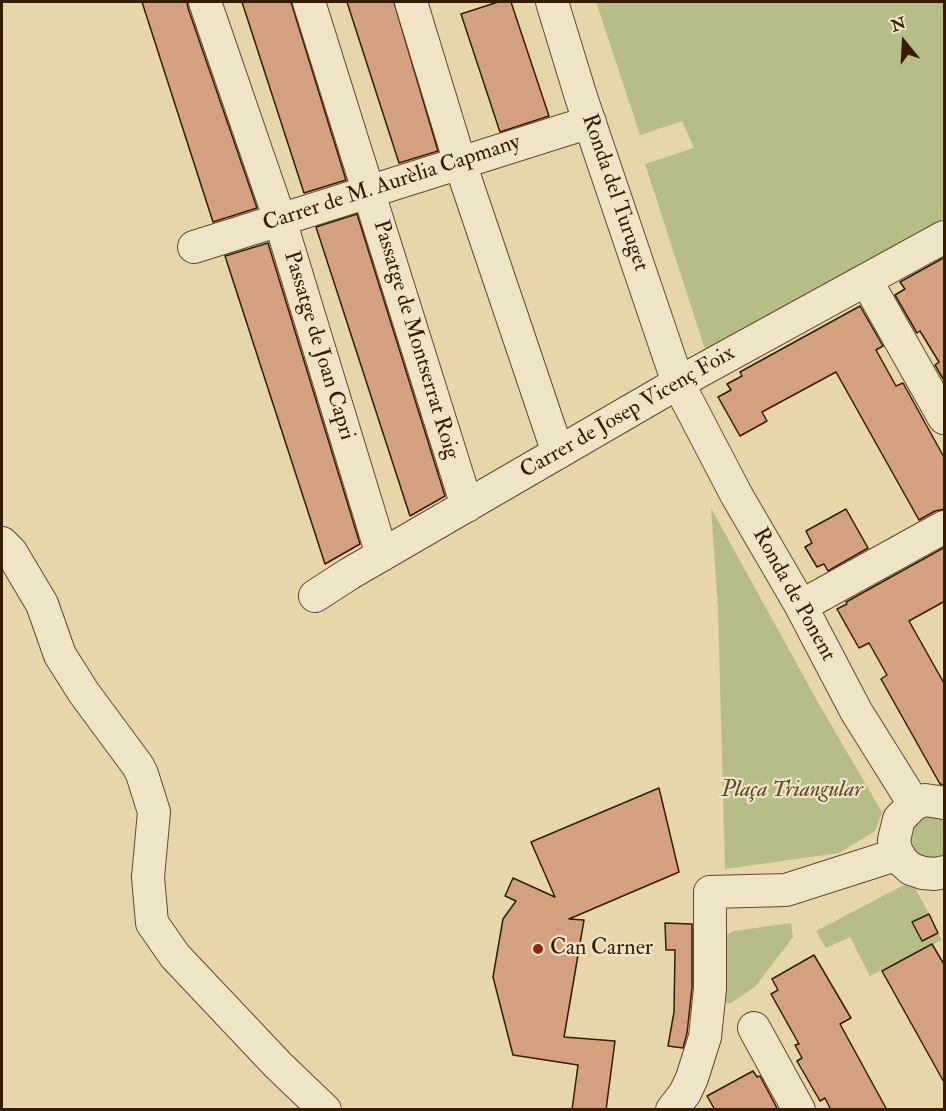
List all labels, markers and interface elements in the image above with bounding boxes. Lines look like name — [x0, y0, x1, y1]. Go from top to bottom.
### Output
north arrow — [874, 12, 934, 72]
text: N — [889, 13, 908, 37]
street label: Ronda del Turuget — [575, 111, 653, 275]
street label: Carrer de M. Aurèlia Capmany — [260, 130, 524, 238]
street label: Passatge de Montserrat Roig — [366, 217, 464, 463]
street label: Passatge de Joan Capri — [277, 248, 359, 444]
street label: Carrer de Josep Vicenç Foix — [516, 341, 740, 485]
street label: Ronda de Ponent — [746, 524, 840, 666]
park label: Plaça Triangular — [721, 778, 863, 804]
place label: Can Carner — [550, 936, 653, 962]
marker: Can Carner — [531, 942, 545, 956]

